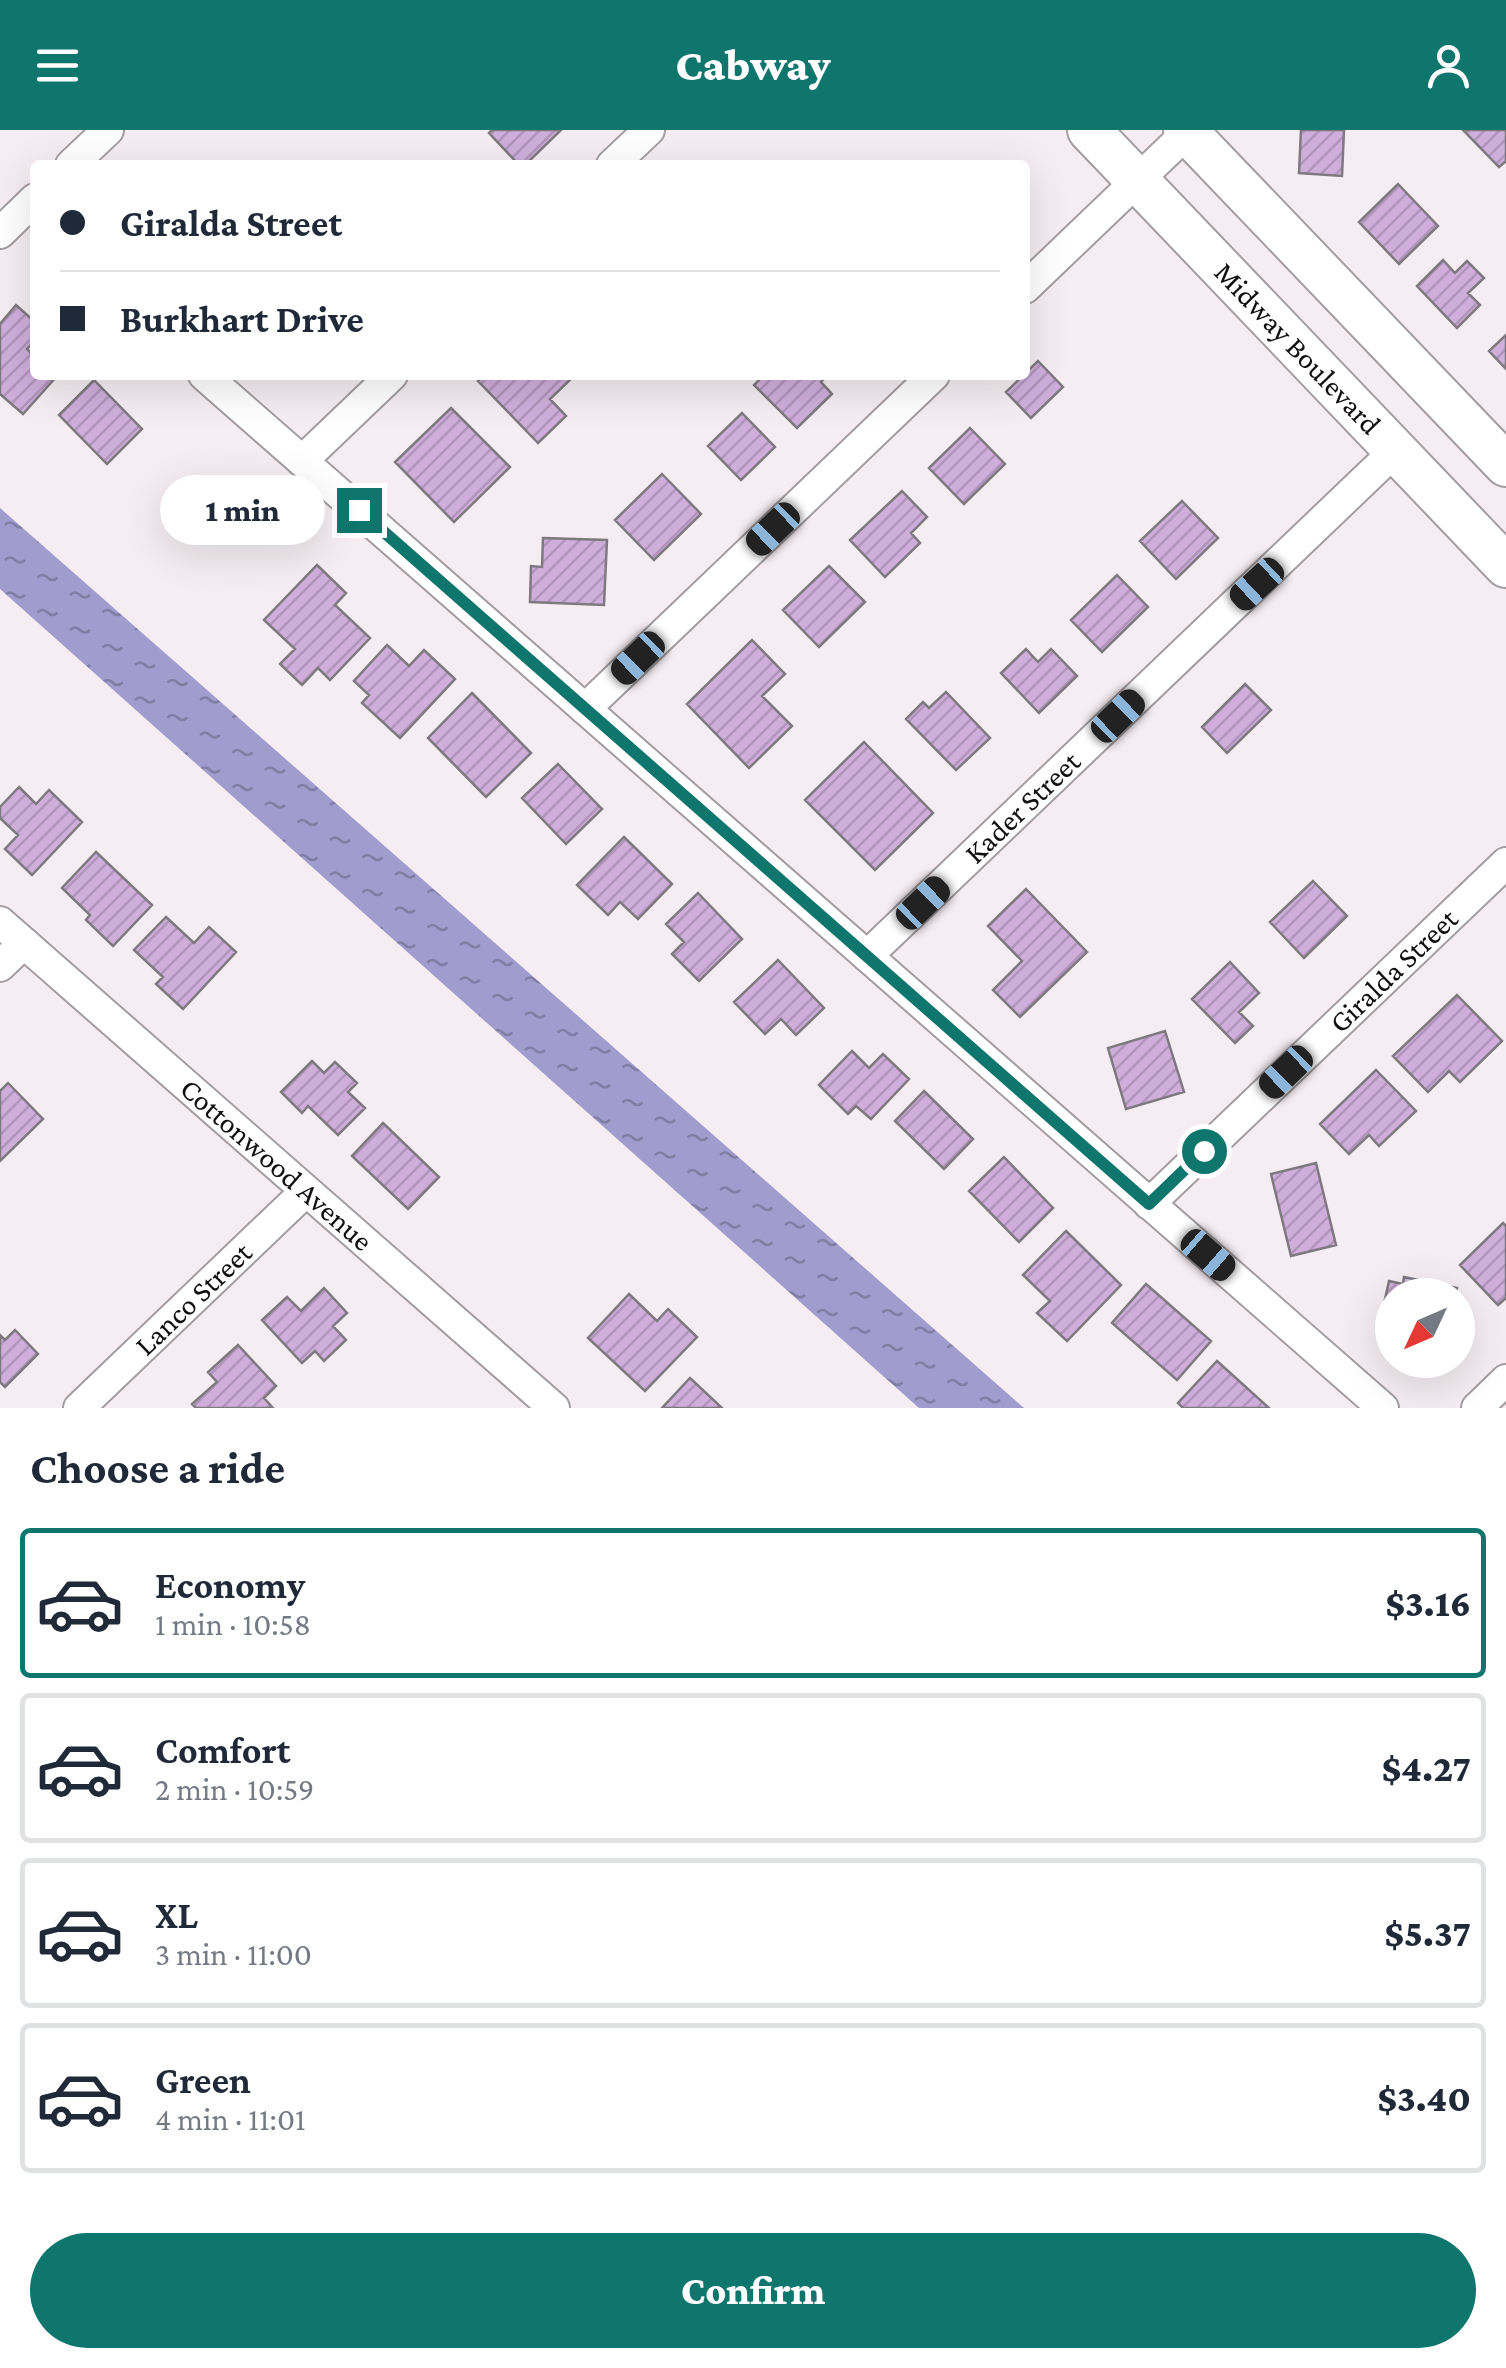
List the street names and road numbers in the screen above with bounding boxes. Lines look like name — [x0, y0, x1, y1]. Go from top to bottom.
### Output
street label: Midway Boulevard — [1208, 255, 1388, 441]
street label: Kader Street — [958, 744, 1087, 870]
street label: Giralda Street — [1322, 901, 1465, 1039]
street label: Cottonwood Avenue — [174, 1071, 380, 1257]
street label: Lanco Street — [128, 1235, 259, 1362]

